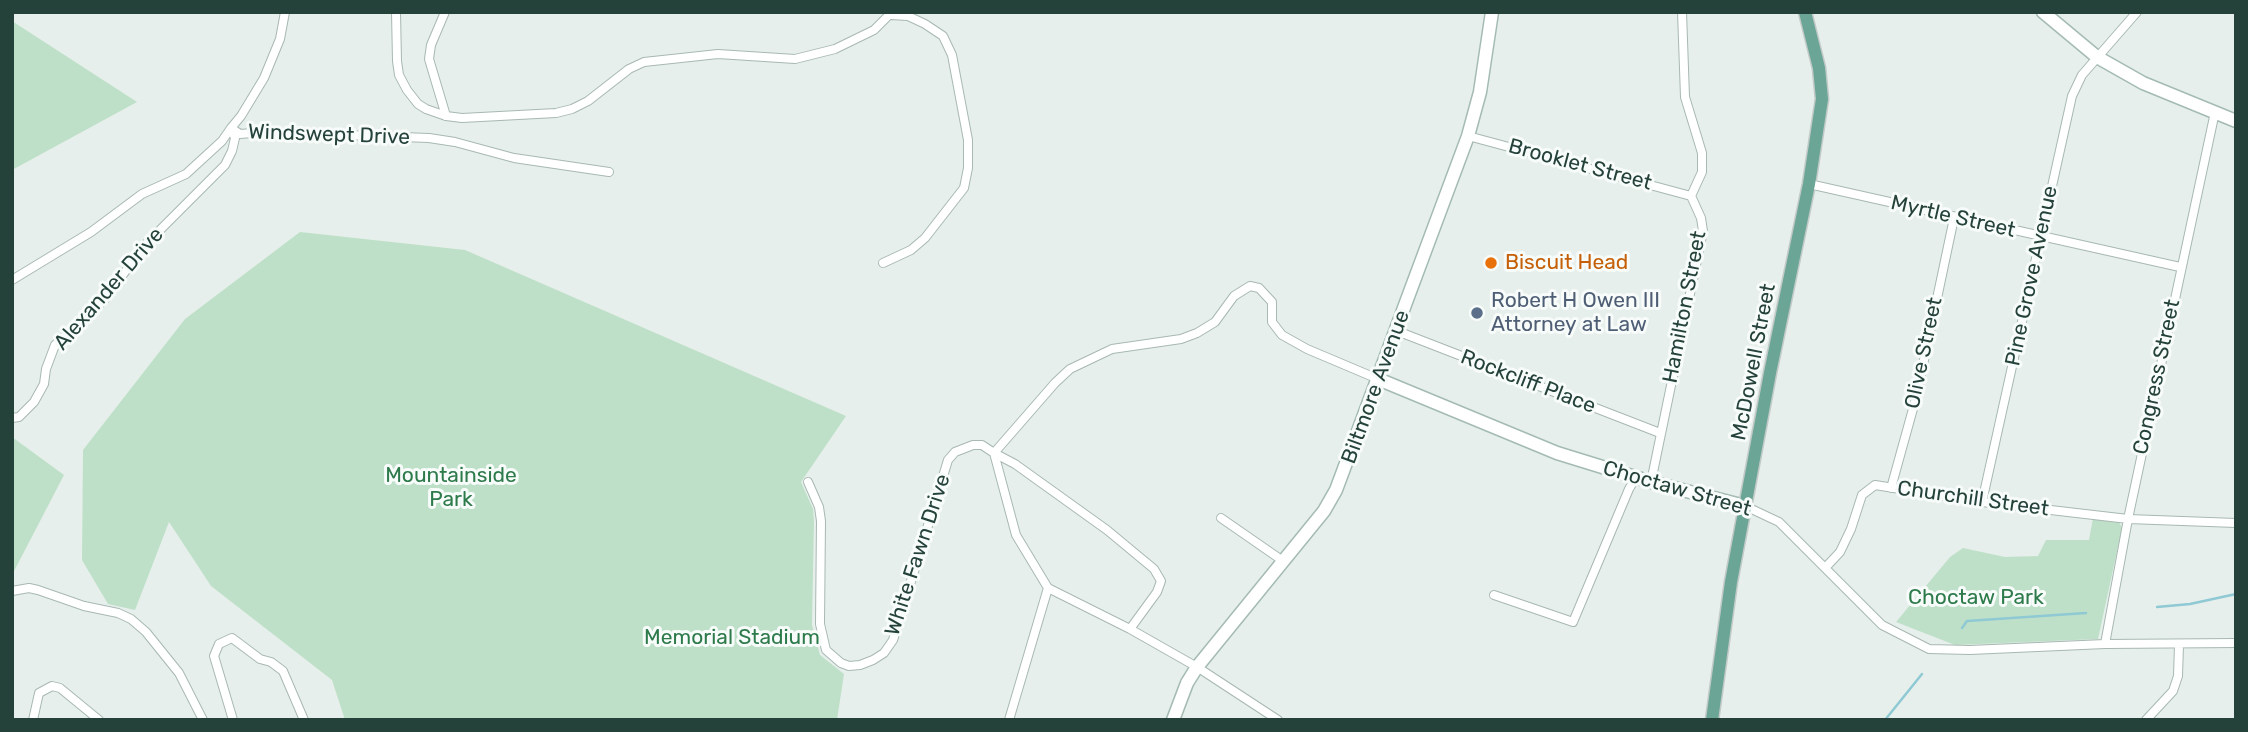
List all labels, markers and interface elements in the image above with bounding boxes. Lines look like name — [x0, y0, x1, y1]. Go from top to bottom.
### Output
street label: Windswept Drive — [248, 120, 410, 150]
street label: Brooklet Street — [1505, 134, 1655, 196]
street label: Pine Grove Avenue — [2001, 184, 2063, 368]
street label: Myrtle Street — [1888, 190, 2018, 244]
street label: Alexander Drive — [49, 223, 169, 355]
street label: Hamilton Street — [1658, 229, 1712, 385]
place label: Biscuit Head — [1505, 250, 1628, 276]
marker: Biscuit Head — [1483, 255, 1499, 271]
street label: McDowell Street — [1726, 282, 1782, 442]
place label: Robert H Owen III Attorney at Law — [1491, 288, 1660, 338]
street label: Olive Street — [1900, 295, 1948, 411]
street label: Congress Street — [2128, 297, 2186, 457]
marker: Robert H Owen III Attorney at Law — [1469, 305, 1485, 321]
street label: Biltmore Avenue — [1337, 307, 1415, 467]
street label: Rockcliff Place — [1457, 345, 1599, 419]
street label: Choctaw Street — [1600, 456, 1754, 522]
park label: Mountainside Park — [385, 463, 517, 513]
street label: White Fawn Drive — [880, 471, 956, 639]
street label: Churchill Street — [1896, 476, 2050, 522]
park label: Choctaw Park — [1908, 585, 2044, 611]
park label: Memorial Stadium — [644, 625, 820, 651]

